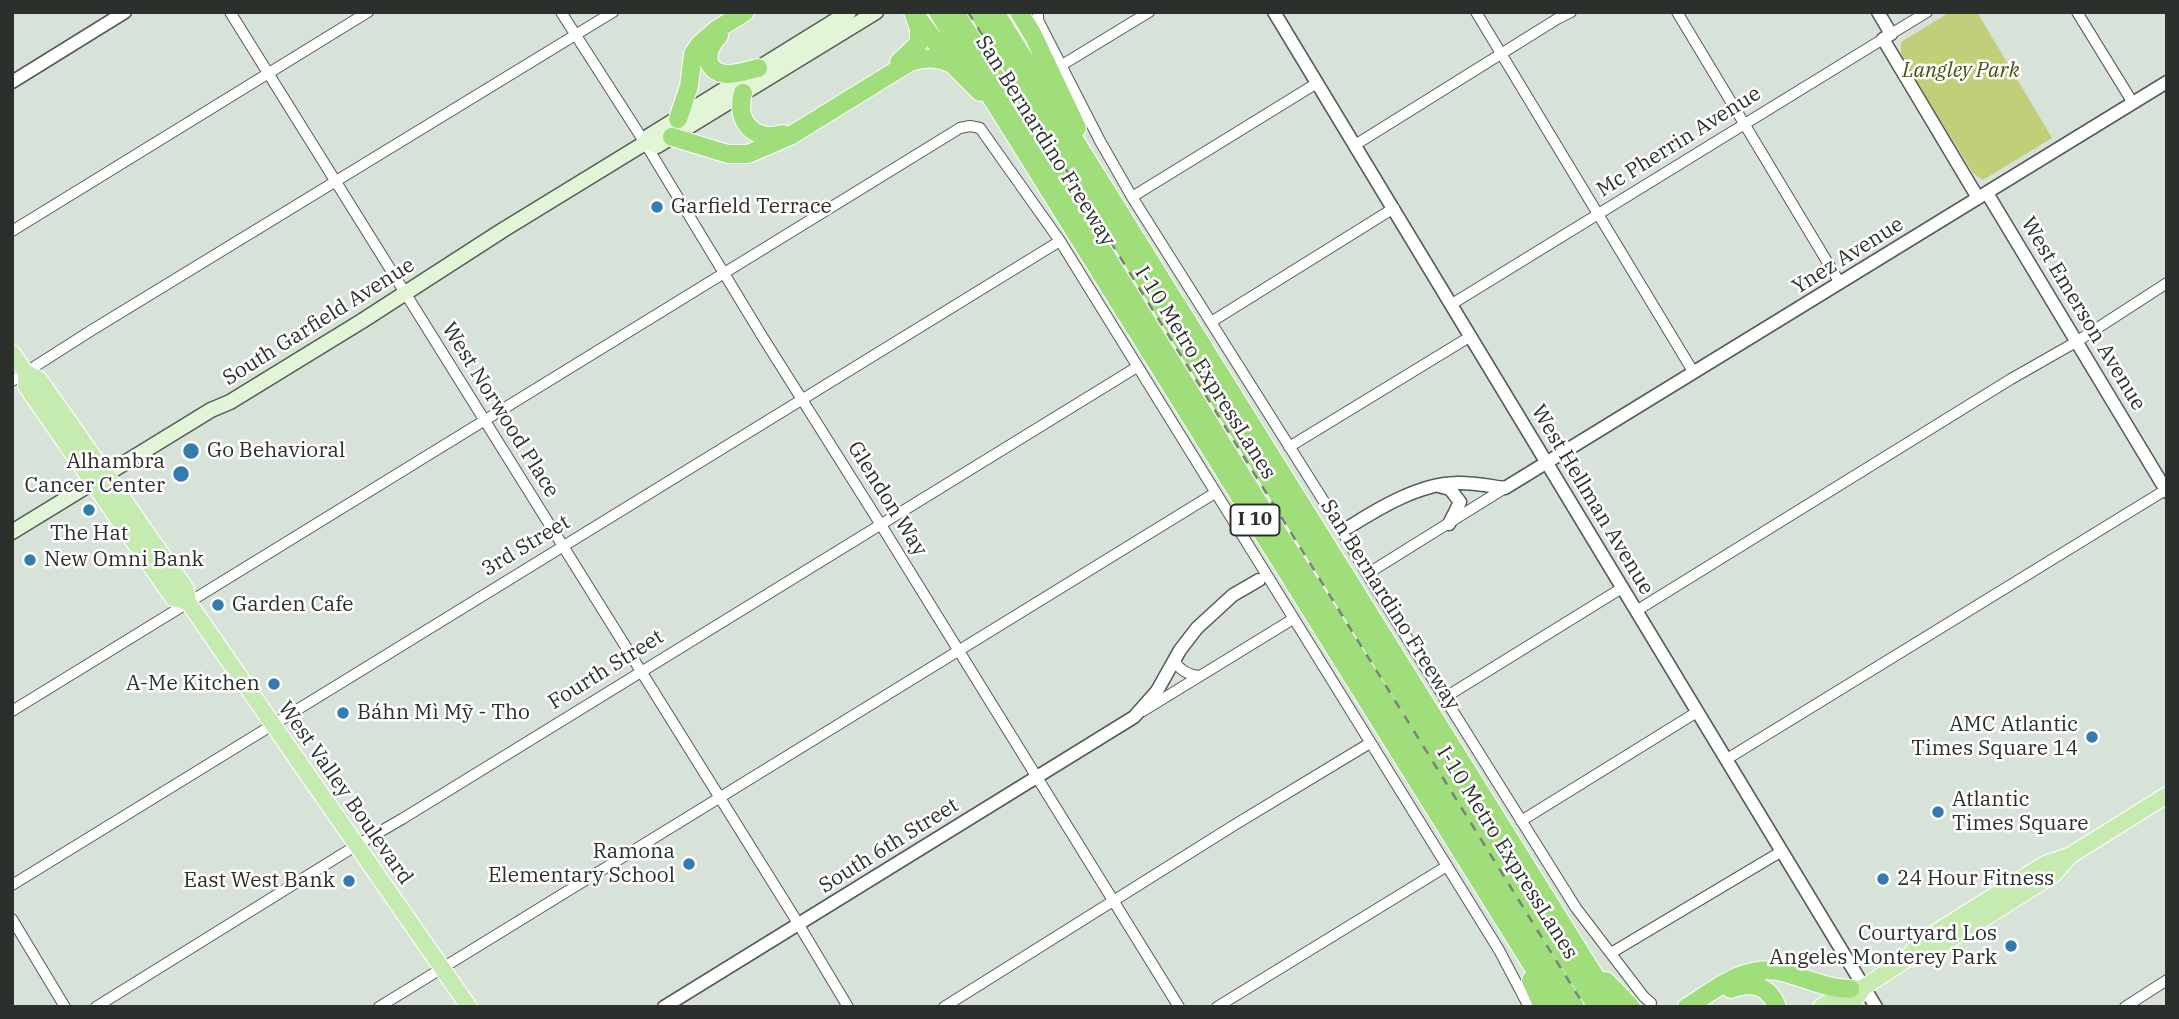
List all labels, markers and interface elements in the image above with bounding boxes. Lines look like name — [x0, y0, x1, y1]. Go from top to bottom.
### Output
street label: San Bernardino Freeway — [970, 31, 1120, 251]
park label: Langley Park — [1902, 58, 2020, 84]
street label: Mc Pherrin Avenue — [1592, 81, 1766, 203]
place label: Garfield Terrace — [671, 194, 832, 220]
marker: Garfield Terrace — [649, 199, 665, 215]
street label: Ynez Avenue — [1788, 212, 1908, 300]
street label: West Emerson Avenue — [2015, 213, 2151, 415]
street label: South Garfield Avenue — [218, 253, 420, 391]
street label: I-10 Metro ExpressLanes — [1129, 262, 1281, 484]
street label: West Norwood Place — [436, 318, 564, 502]
street label: West Hellman Avenue — [1525, 401, 1659, 599]
street label: Glendon Way — [842, 437, 932, 561]
place label: Go Behavioral — [207, 438, 345, 464]
marker: Go Behavioral — [181, 441, 201, 461]
place label: Alhambra Cancer Center — [25, 449, 165, 499]
marker: Alhambra Cancer Center — [171, 464, 191, 484]
street label: San Bernardino Freeway — [1315, 495, 1465, 715]
marker: The Hat — [81, 502, 97, 518]
road number: I 10 — [1230, 505, 1280, 536]
street label: 3rd Street — [477, 510, 575, 582]
place label: The Hat — [50, 521, 128, 547]
place label: New Omni Bank — [44, 547, 204, 573]
marker: New Omni Bank — [22, 552, 38, 568]
place label: Garden Cafe — [232, 592, 354, 618]
marker: Garden Cafe — [210, 597, 226, 613]
street label: Fourth Street — [544, 625, 668, 715]
place label: A-Me Kitchen — [126, 671, 260, 697]
marker: A-Me Kitchen — [266, 676, 282, 692]
street label: West Valley Boulevard — [272, 697, 418, 889]
place label: Báhn Mì Mỹ - Tho — [357, 700, 530, 726]
marker: Báhn Mì Mỹ - Tho — [335, 705, 351, 721]
place label: AMC Atlantic Times Square 14 — [1911, 712, 2078, 762]
marker: AMC Atlantic Times Square 14 — [2084, 729, 2100, 745]
street label: I-10 Metro ExpressLanes — [1431, 742, 1583, 964]
place label: Atlantic Times Square — [1952, 787, 2089, 837]
street label: South 6th Street — [815, 793, 963, 899]
marker: Atlantic Times Square — [1930, 804, 1946, 820]
place label: Ramona Elementary School — [488, 839, 675, 889]
marker: Ramona Elementary School — [681, 856, 697, 872]
place label: 24 Hour Fitness — [1897, 866, 2054, 892]
place label: East West Bank — [183, 868, 335, 894]
marker: 24 Hour Fitness — [1875, 871, 1891, 887]
marker: East West Bank — [341, 873, 357, 889]
place label: Courtyard Los Angeles Monterey Park — [1769, 921, 1997, 971]
marker: Courtyard Los Angeles Monterey Park — [2003, 938, 2019, 954]

